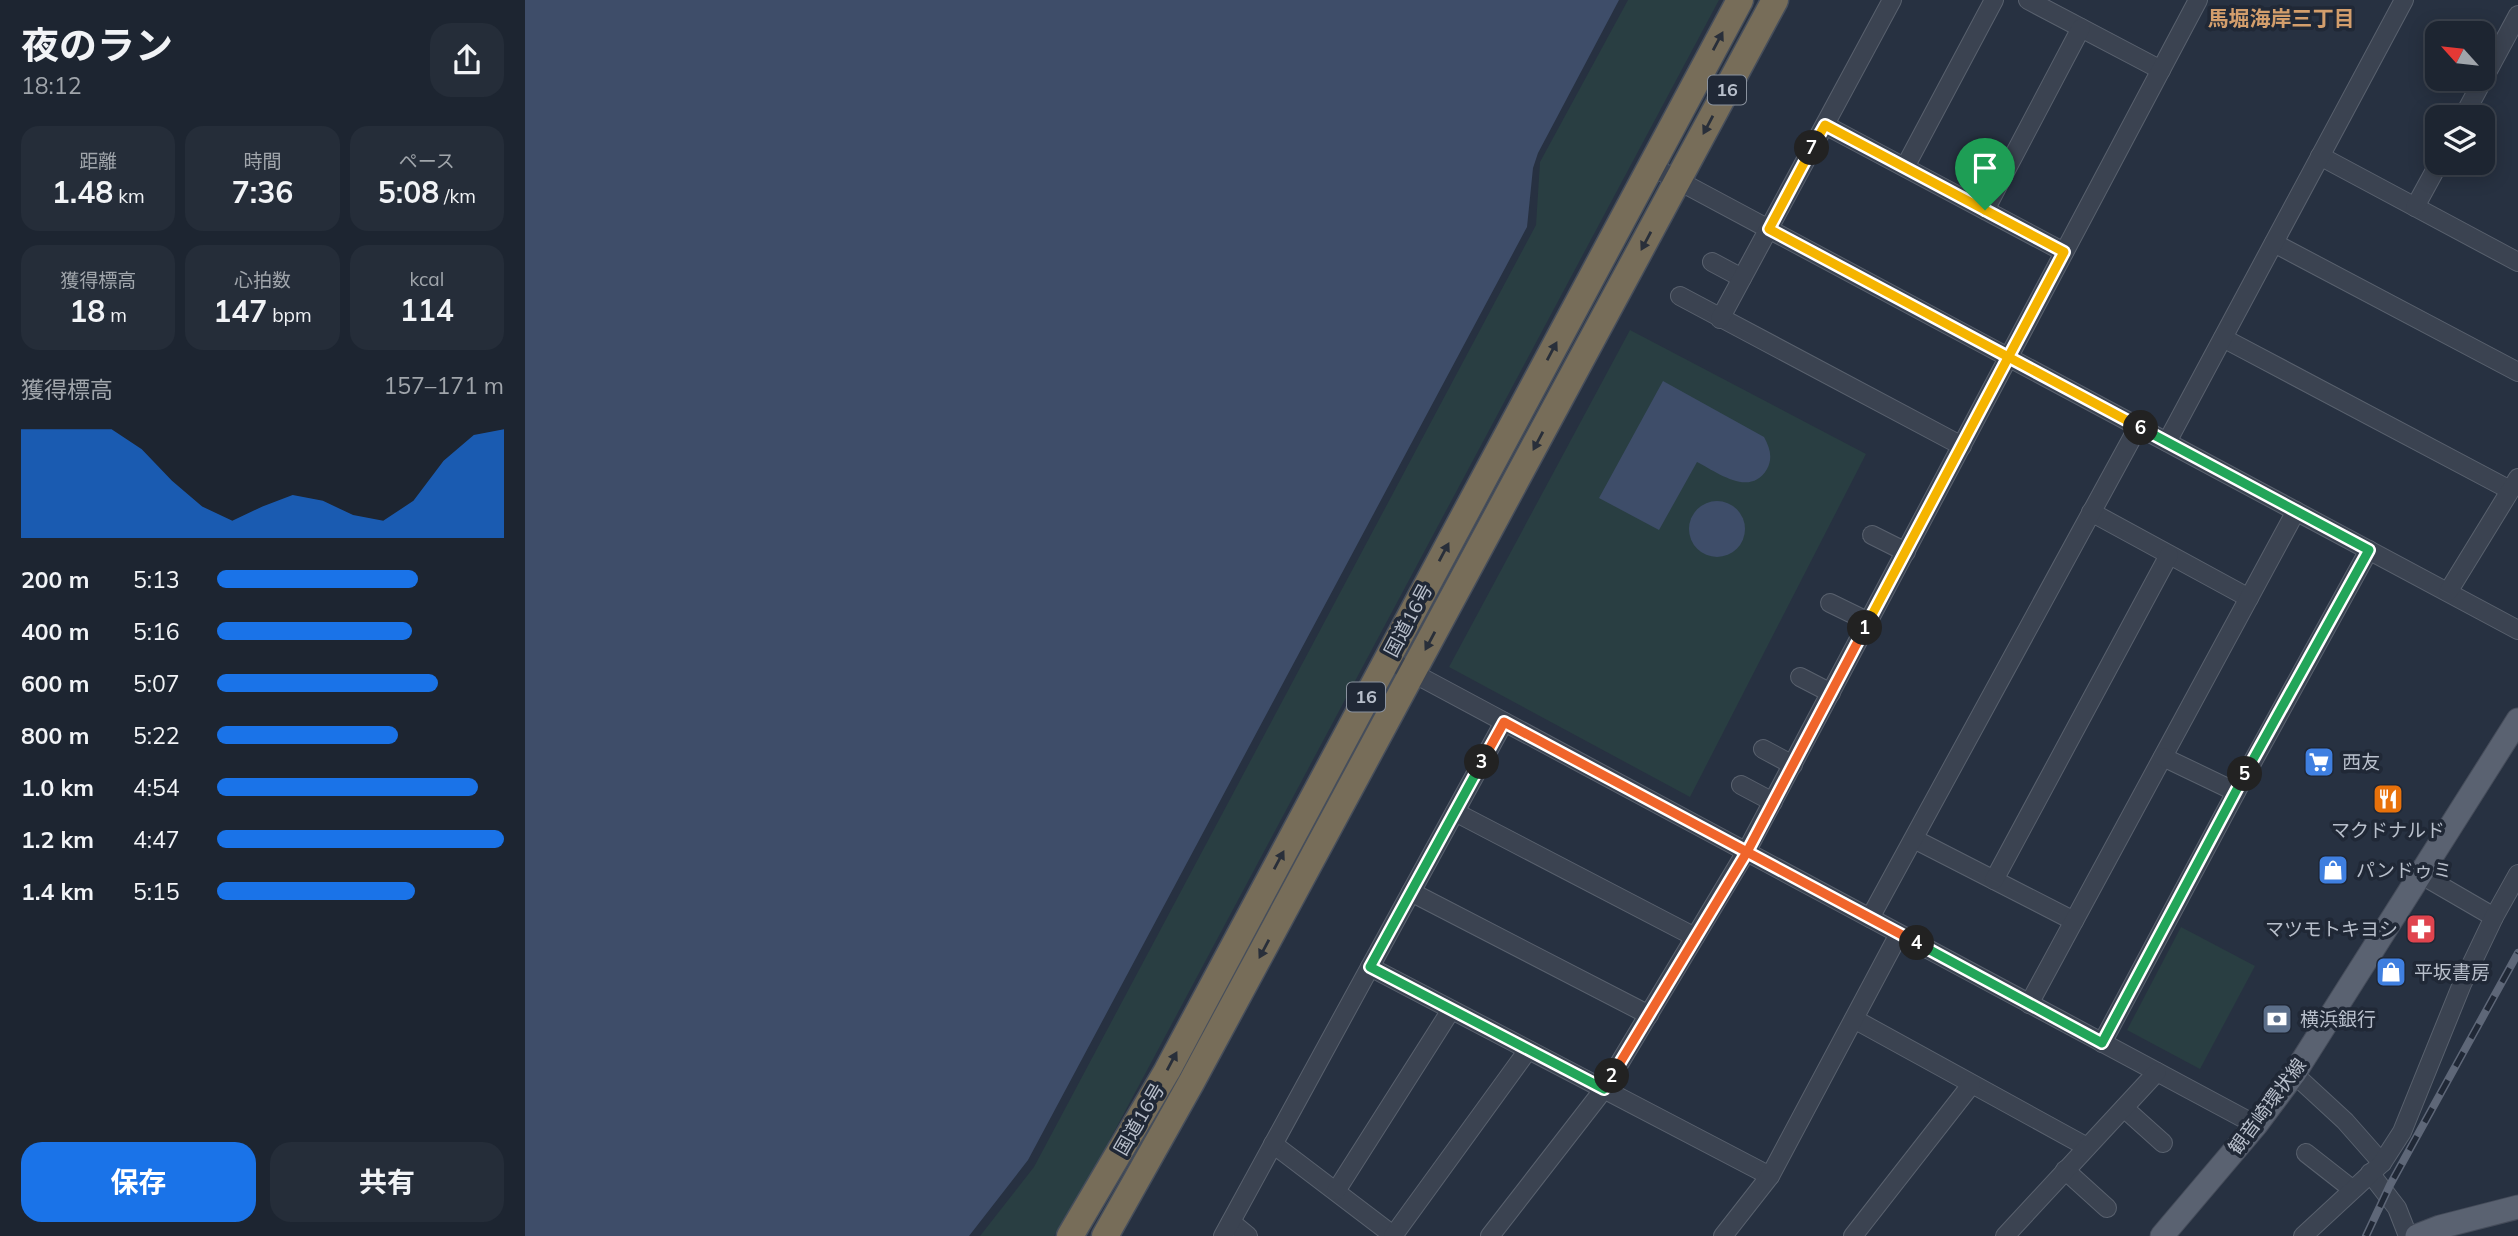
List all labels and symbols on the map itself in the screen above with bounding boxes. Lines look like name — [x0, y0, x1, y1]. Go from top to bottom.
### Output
district label: 馬堀海岸三丁目 — [2208, 5, 2355, 31]
north arrow — [2425, 21, 2495, 91]
one-way arrow — [1712, 31, 1724, 51]
road number: 16 — [1708, 76, 1746, 104]
one-way arrow — [1703, 115, 1714, 135]
pin: 7 — [1795, 130, 1829, 166]
pin — [1955, 138, 2015, 210]
one-way arrow — [1641, 231, 1653, 251]
one-way arrow — [1546, 342, 1558, 361]
pin: 6 — [2123, 410, 2159, 446]
one-way arrow — [1532, 431, 1544, 450]
one-way arrow — [1439, 542, 1450, 562]
street label: 国道16号 — [1379, 579, 1437, 661]
pin: 1 — [1847, 610, 1883, 646]
one-way arrow — [1424, 631, 1436, 651]
road number: 16 — [1347, 682, 1385, 712]
pin: 3 — [1465, 744, 1499, 780]
supermarket icon: 西友 — [2302, 745, 2336, 779]
place label: 西友 — [2342, 750, 2380, 774]
pin: 5 — [2227, 756, 2263, 792]
restaurant icon: マクドナルド — [2371, 782, 2405, 816]
place label: マクドナルド — [2331, 818, 2445, 842]
one-way arrow — [1273, 851, 1285, 870]
shop icon: パンドゥミ — [2316, 853, 2350, 887]
place label: パンドゥミ — [2356, 858, 2452, 882]
pharmacy icon: マツモトキヨシ — [2404, 912, 2438, 946]
place label: マツモトキヨシ — [2265, 917, 2398, 941]
pin: 4 — [1899, 926, 1935, 960]
one-way arrow — [1258, 939, 1270, 959]
shop icon: 平坂書房 — [2374, 955, 2408, 989]
place label: 平坂書房 — [2414, 960, 2490, 984]
bank icon: 横浜銀行 — [2260, 1002, 2294, 1036]
place label: 横浜銀行 — [2300, 1007, 2376, 1031]
one-way arrow — [1166, 1051, 1178, 1071]
street label: 観音崎環状線 — [2223, 1053, 2311, 1159]
pin: 2 — [1595, 1058, 1629, 1094]
street label: 国道16号 — [1109, 1078, 1169, 1160]

